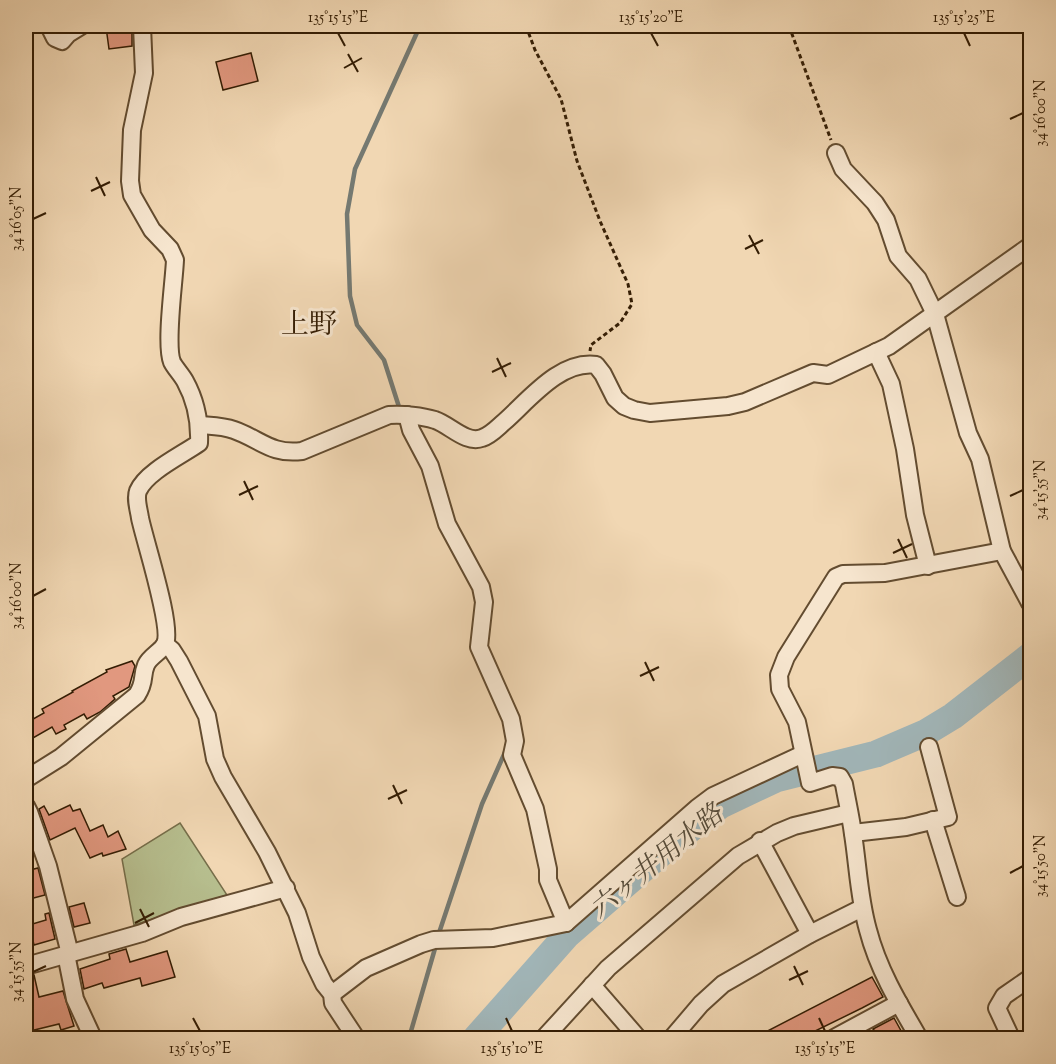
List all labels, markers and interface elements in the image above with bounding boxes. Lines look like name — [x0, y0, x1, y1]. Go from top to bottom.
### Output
text: 135°15'15"E — [308, 8, 368, 29]
text: 135°15'20"E — [619, 8, 683, 29]
text: 135°15'25"E — [933, 8, 995, 29]
text: 34°16'00"N — [1031, 80, 1052, 146]
text: 34°16'05"N — [7, 187, 28, 251]
district label: 上野 — [281, 306, 337, 346]
text: 34°15'55"N — [1031, 460, 1052, 520]
text: 34°16'00"N — [7, 563, 28, 629]
water label: 六ヶ井用水路 — [582, 796, 734, 929]
text: 34°15'50"N — [1031, 835, 1052, 897]
text: 34°15'55"N — [7, 942, 28, 1002]
text: 135°15'05"E — [169, 1039, 231, 1060]
text: 135°15'10"E — [481, 1039, 543, 1060]
text: 135°15'15"E — [795, 1039, 855, 1060]

